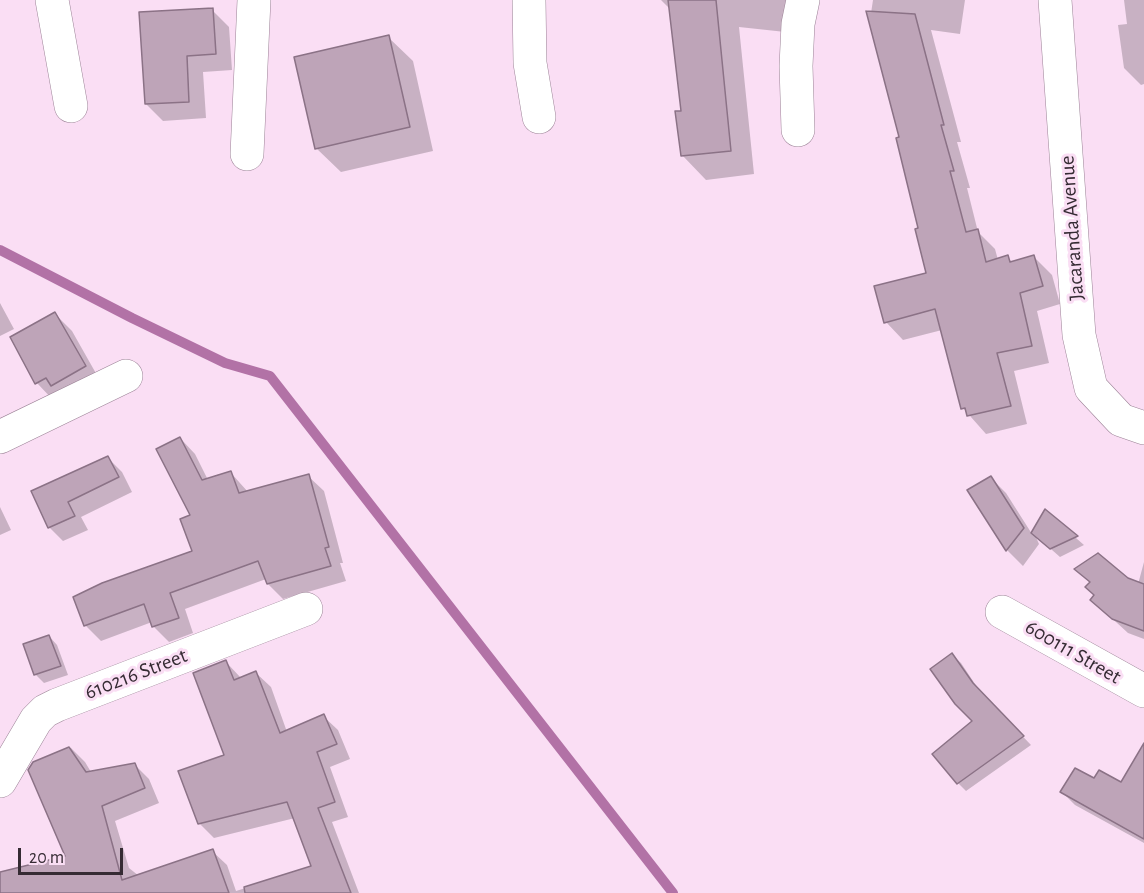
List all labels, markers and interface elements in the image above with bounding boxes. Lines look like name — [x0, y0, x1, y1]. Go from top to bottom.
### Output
street label: Jacaranda Avenue — [1054, 155, 1090, 301]
street label: 600111 Street — [1021, 614, 1125, 690]
street label: 610216 Street — [81, 643, 191, 705]
scale bar — [21, 836, 126, 874]
text: 20 m — [29, 849, 64, 867]

